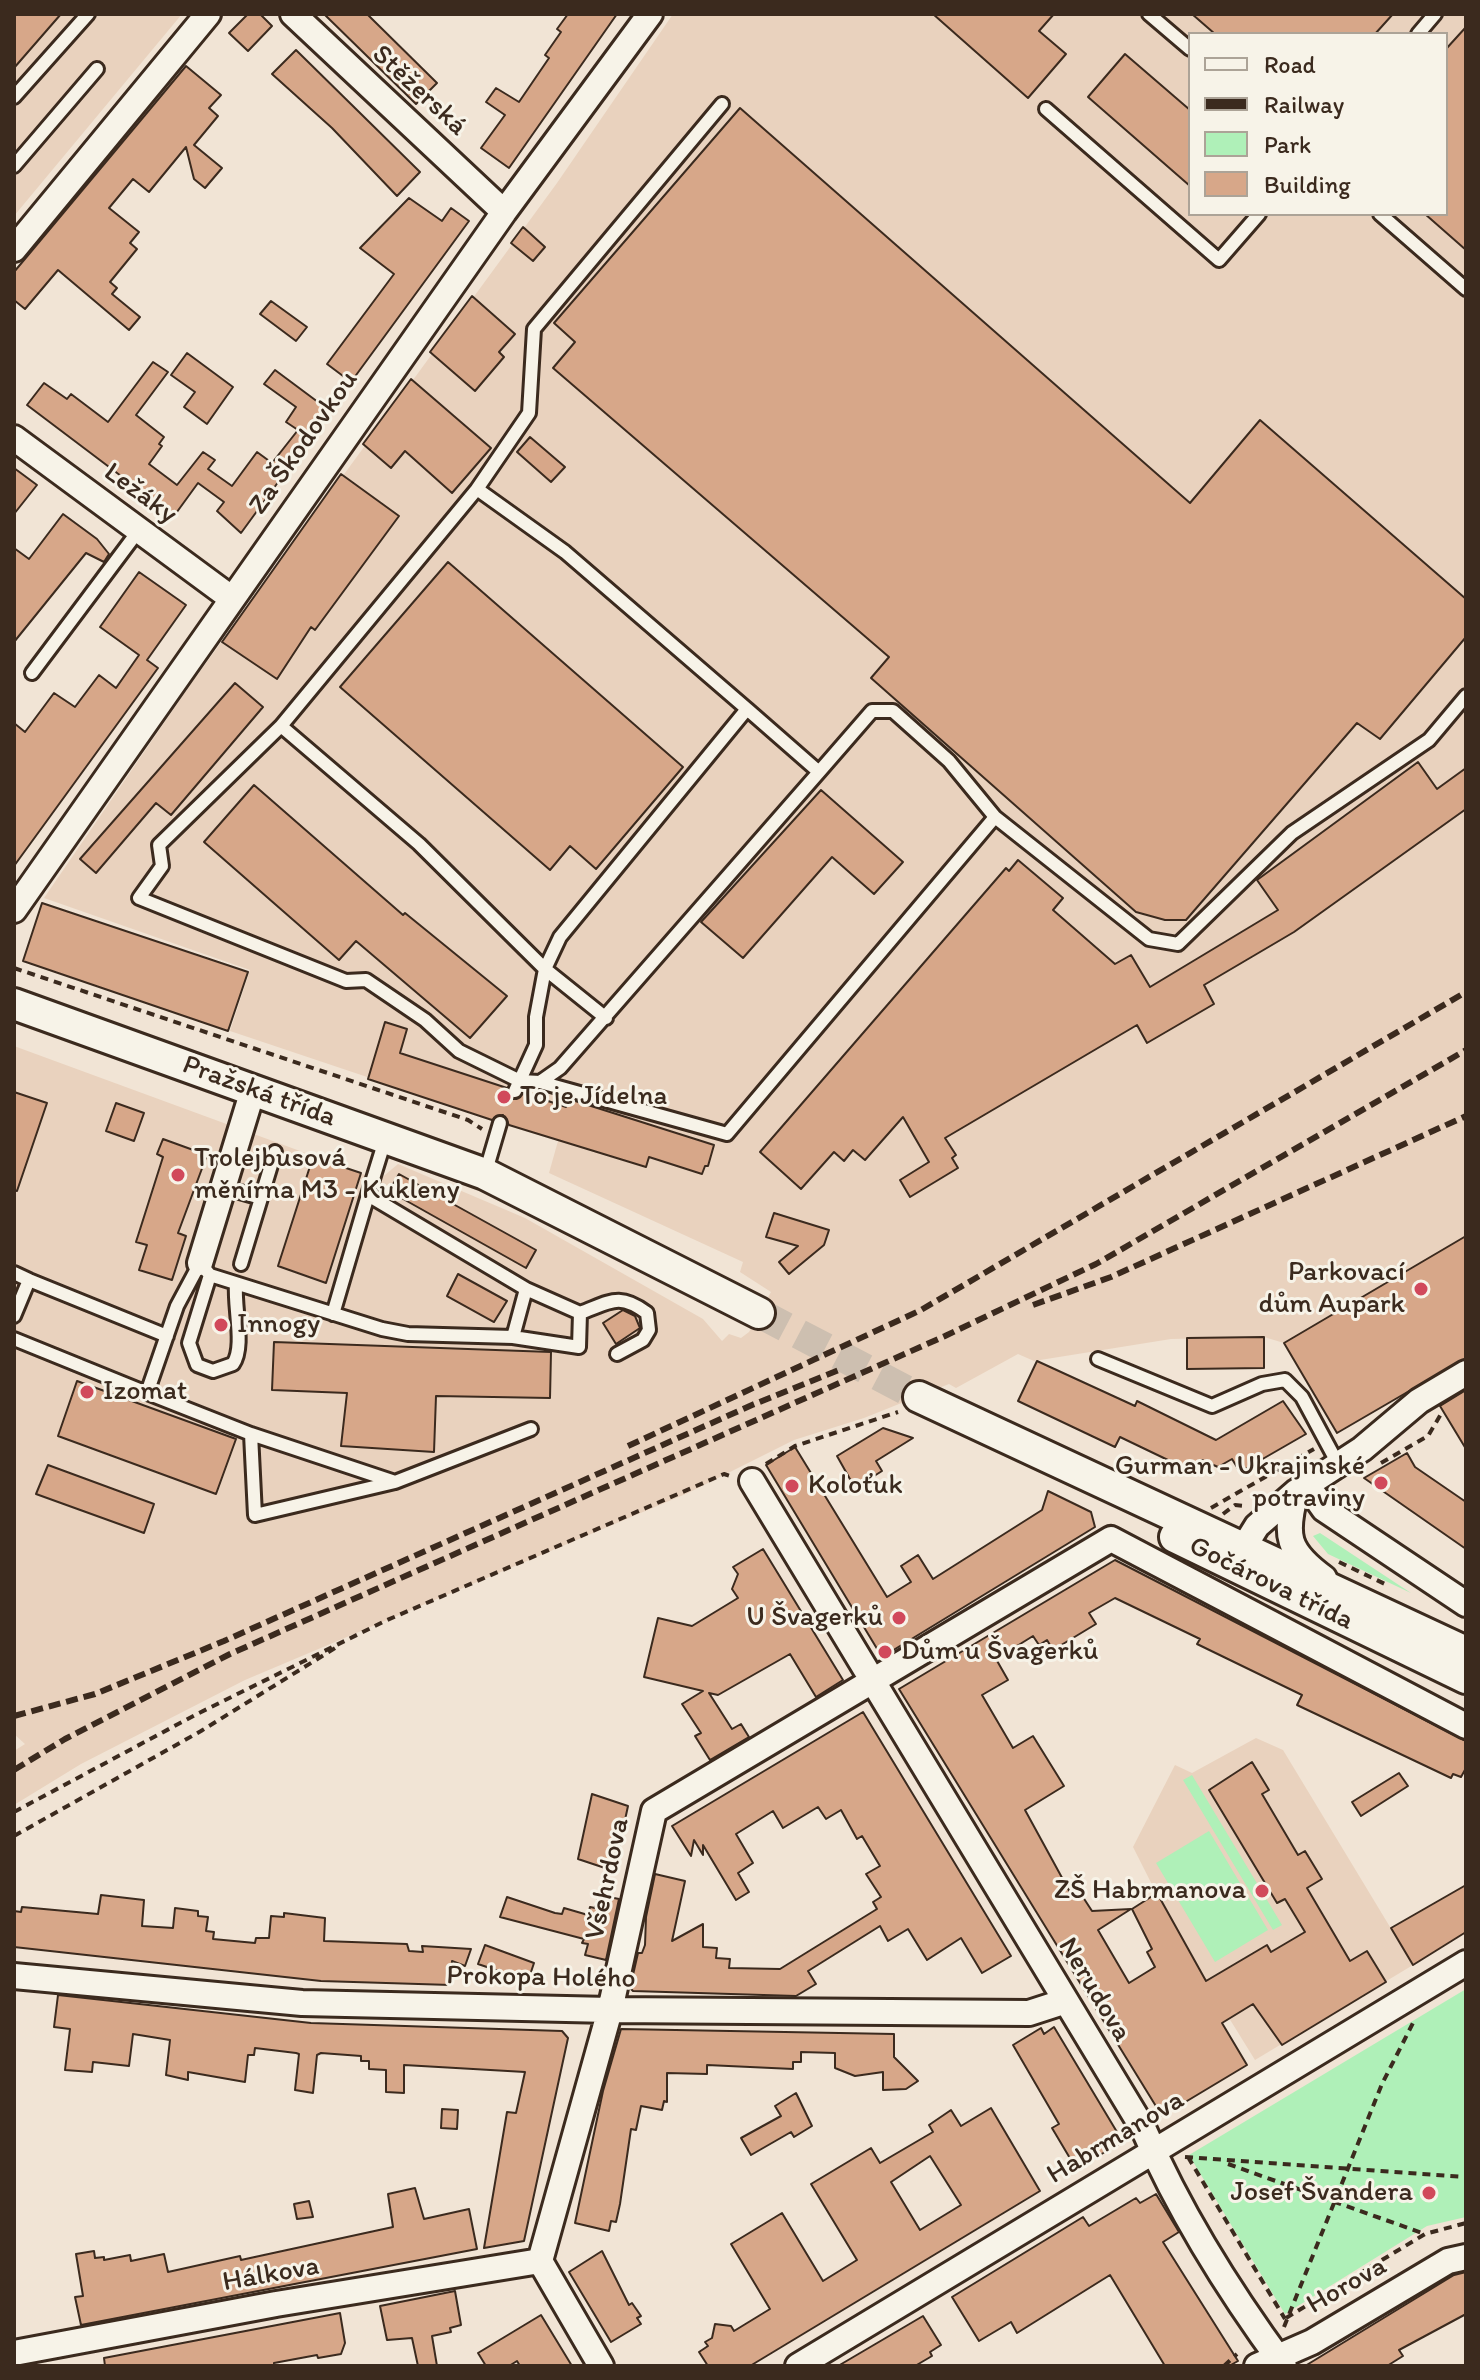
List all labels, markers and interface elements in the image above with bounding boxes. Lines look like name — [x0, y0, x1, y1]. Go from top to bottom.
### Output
legend — [1188, 32, 1448, 216]
street label: Stěžerská — [364, 38, 474, 144]
text: Road — [1264, 50, 1316, 79]
text: Railway — [1264, 90, 1344, 119]
text: Park — [1264, 130, 1311, 159]
text: Building — [1264, 170, 1351, 199]
street label: Za Škodovkou — [242, 365, 366, 521]
street label: Ležáky — [97, 456, 183, 532]
street label: Pražská třída — [178, 1049, 340, 1135]
place label: To je Jídelna — [520, 1080, 667, 1114]
marker: To je Jídelna — [495, 1088, 513, 1106]
place label: Trolejbusová měnírna M3 - Kukleny — [194, 1142, 460, 1208]
marker: Trolejbusová měnírna M3 - Kukleny — [169, 1166, 187, 1184]
place label: Parkovací dům Aupark — [1258, 1256, 1405, 1322]
marker: Parkovací dům Aupark — [1412, 1280, 1430, 1298]
place label: Innogy — [237, 1308, 320, 1342]
marker: Innogy — [212, 1316, 230, 1334]
place label: Izomat — [103, 1375, 187, 1409]
marker: Izomat — [78, 1383, 96, 1401]
place label: Gurman - Ukrajinské potraviny — [1115, 1450, 1365, 1516]
place label: Koloťuk — [808, 1469, 903, 1503]
marker: Gurman - Ukrajinské potraviny — [1372, 1474, 1390, 1492]
marker: Koloťuk — [783, 1477, 801, 1495]
street label: Gočárova třída — [1183, 1530, 1359, 1638]
place label: U Švagerků — [746, 1601, 883, 1635]
marker: U Švagerků — [890, 1609, 908, 1627]
place label: Dům u Švagerků — [901, 1635, 1098, 1669]
marker: Dům u Švagerků — [876, 1643, 894, 1661]
street label: Všehrdova — [579, 1815, 637, 1943]
place label: ZŠ Habrmanova — [1054, 1874, 1246, 1908]
marker: ZŠ Habrmanova — [1253, 1882, 1271, 1900]
street label: Nerudova — [1050, 1932, 1138, 2048]
street label: Prokopa Holého — [446, 1960, 636, 1996]
street label: Habrmanova — [1041, 2084, 1191, 2192]
place label: Josef Švandera — [1231, 2176, 1413, 2210]
marker: Josef Švandera — [1420, 2184, 1438, 2202]
street label: Hálkova — [220, 2250, 322, 2300]
street label: Horova — [1301, 2250, 1393, 2322]

